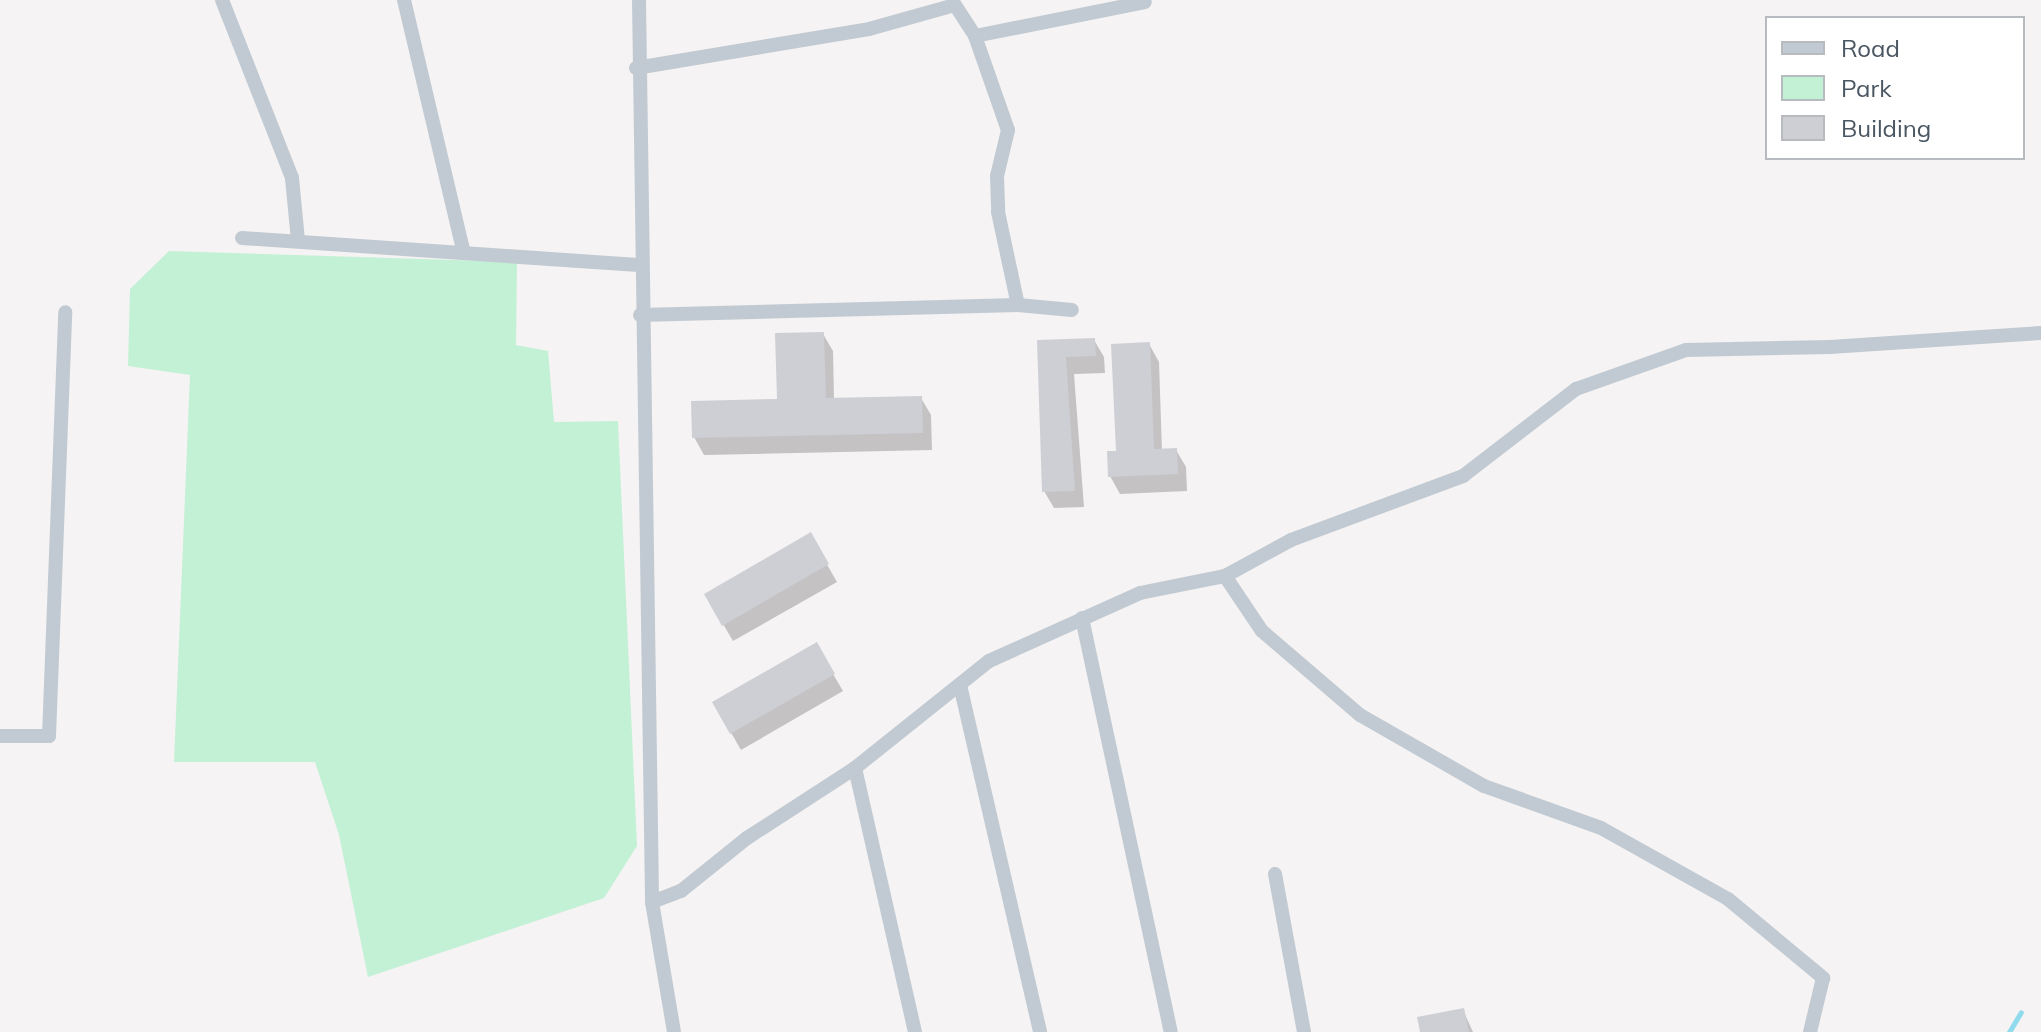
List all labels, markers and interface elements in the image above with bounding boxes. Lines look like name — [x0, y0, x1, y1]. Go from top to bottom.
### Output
legend — [1765, 16, 2025, 160]
text: Road — [1841, 33, 1900, 63]
text: Park — [1841, 73, 1892, 103]
text: Building — [1841, 113, 1931, 143]

